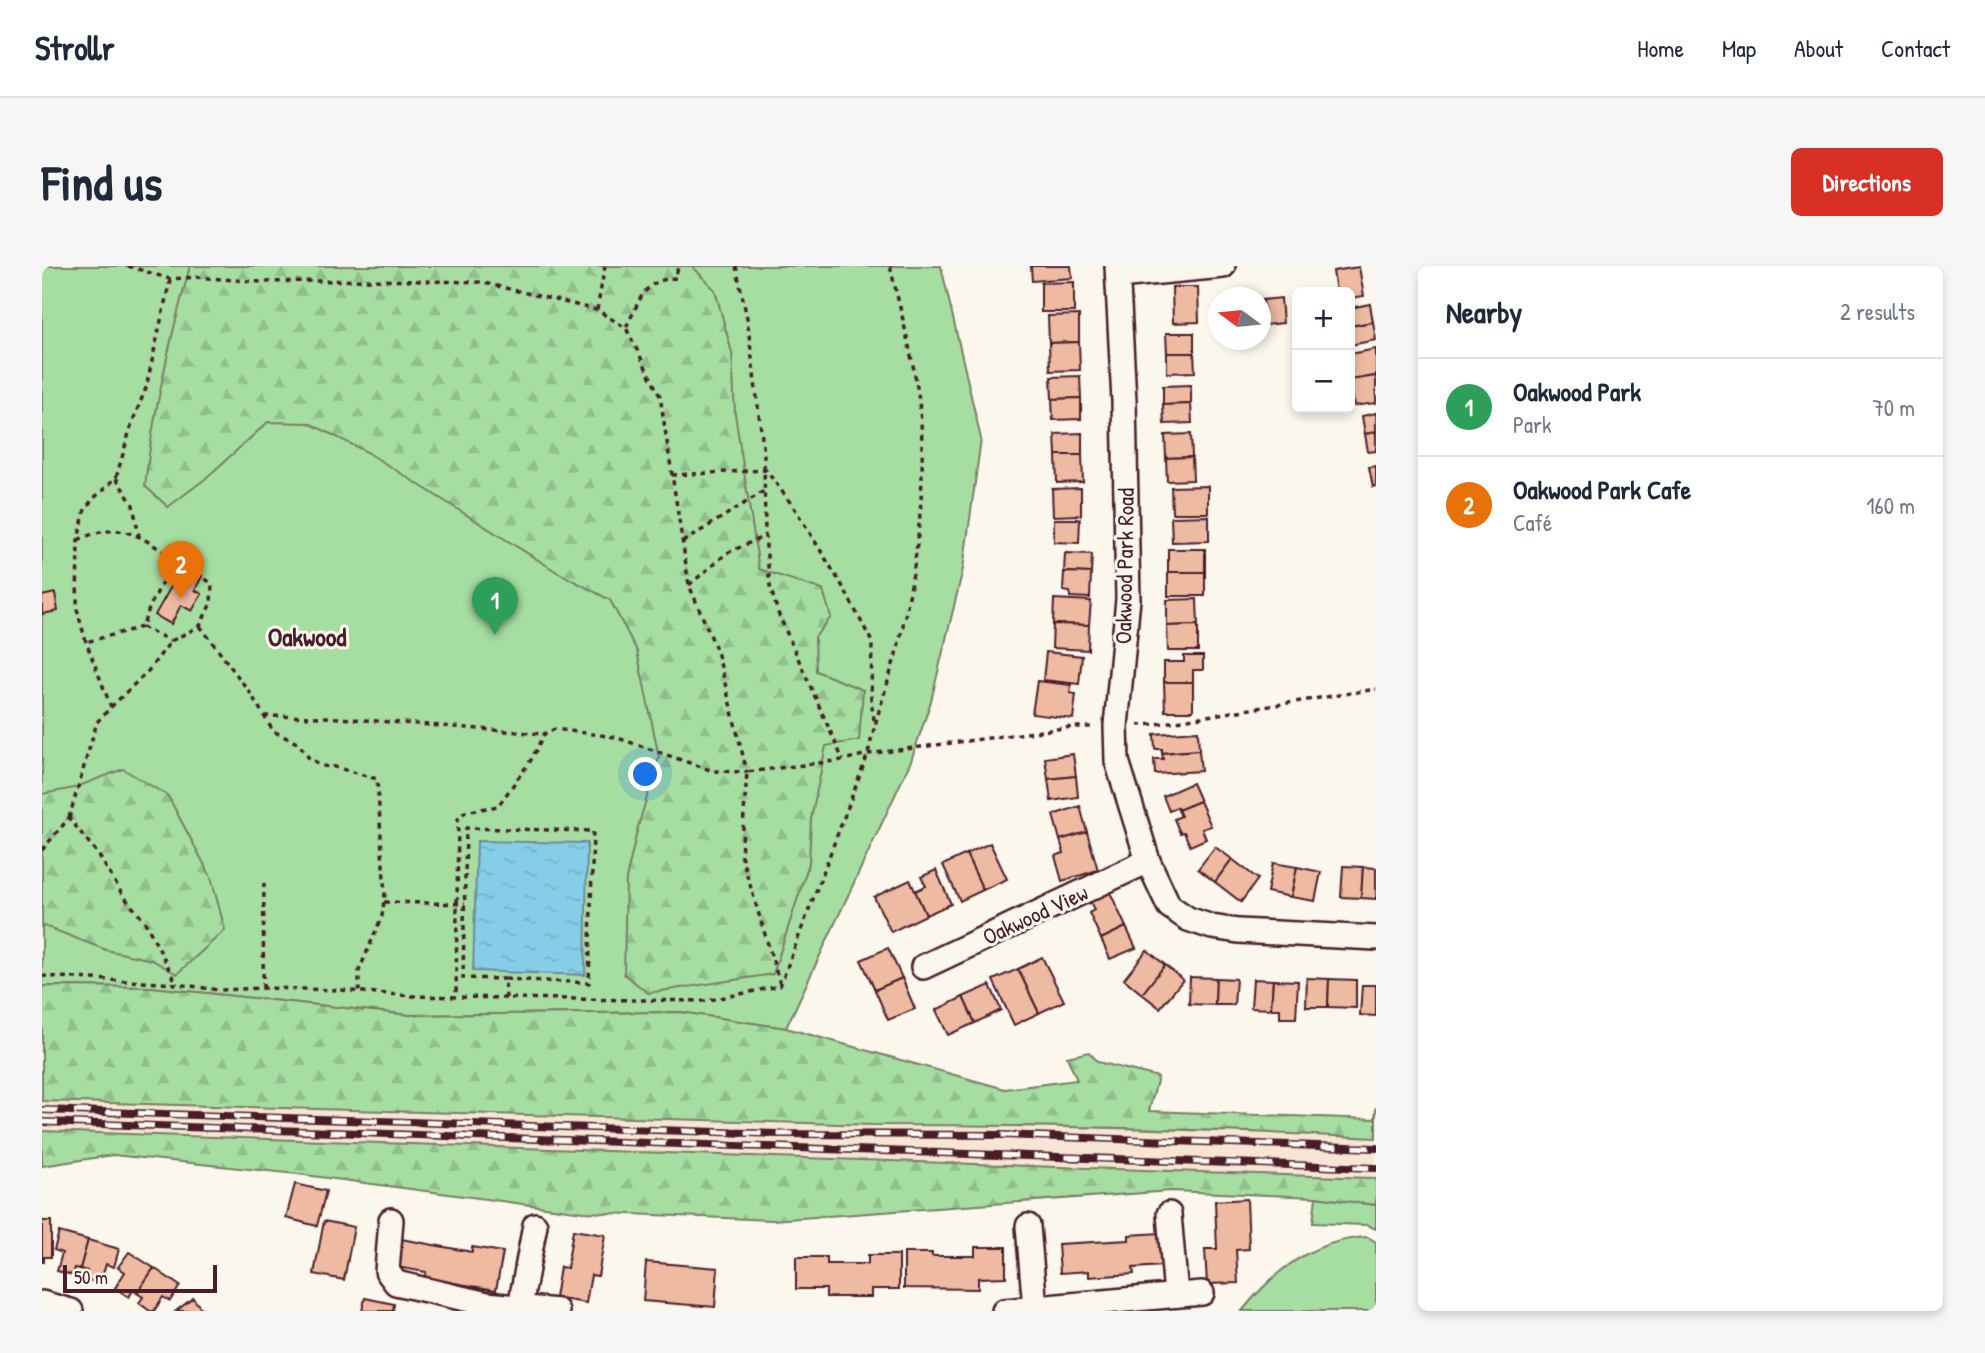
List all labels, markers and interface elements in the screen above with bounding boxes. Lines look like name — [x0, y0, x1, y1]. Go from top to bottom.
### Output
text: Strollr — [35, 26, 114, 70]
text: Home — [1637, 32, 1684, 64]
text: Map — [1722, 32, 1756, 64]
text: About — [1794, 32, 1843, 64]
text: Contact — [1881, 32, 1950, 64]
button: Directions — [1791, 148, 1943, 216]
text: Find us — [42, 149, 162, 215]
north arrow — [1208, 287, 1271, 350]
map controls — [1292, 287, 1355, 413]
button: + — [1292, 287, 1355, 350]
text: Nearby — [1446, 292, 1522, 332]
text: 2 results — [1840, 296, 1915, 327]
button: − — [1292, 350, 1355, 413]
text: Oakwood Park — [1513, 374, 1641, 409]
text: 1 — [1465, 392, 1473, 423]
text: 70 m — [1872, 392, 1915, 423]
text: Park — [1513, 409, 1551, 440]
text: Oakwood Park Cafe — [1513, 472, 1691, 507]
street label: Oakwood Park Road — [1107, 488, 1141, 644]
text: 2 — [1464, 490, 1474, 521]
text: 160 m — [1866, 490, 1915, 521]
text: Café — [1513, 507, 1552, 538]
pin: 2 — [158, 541, 204, 599]
pin: 1 — [472, 577, 518, 635]
district label: Oakwood — [268, 619, 347, 654]
your location — [628, 757, 662, 791]
street label: Oakwood View — [977, 876, 1093, 952]
scale bar — [63, 1262, 217, 1294]
text: 50 m — [74, 1264, 108, 1290]

